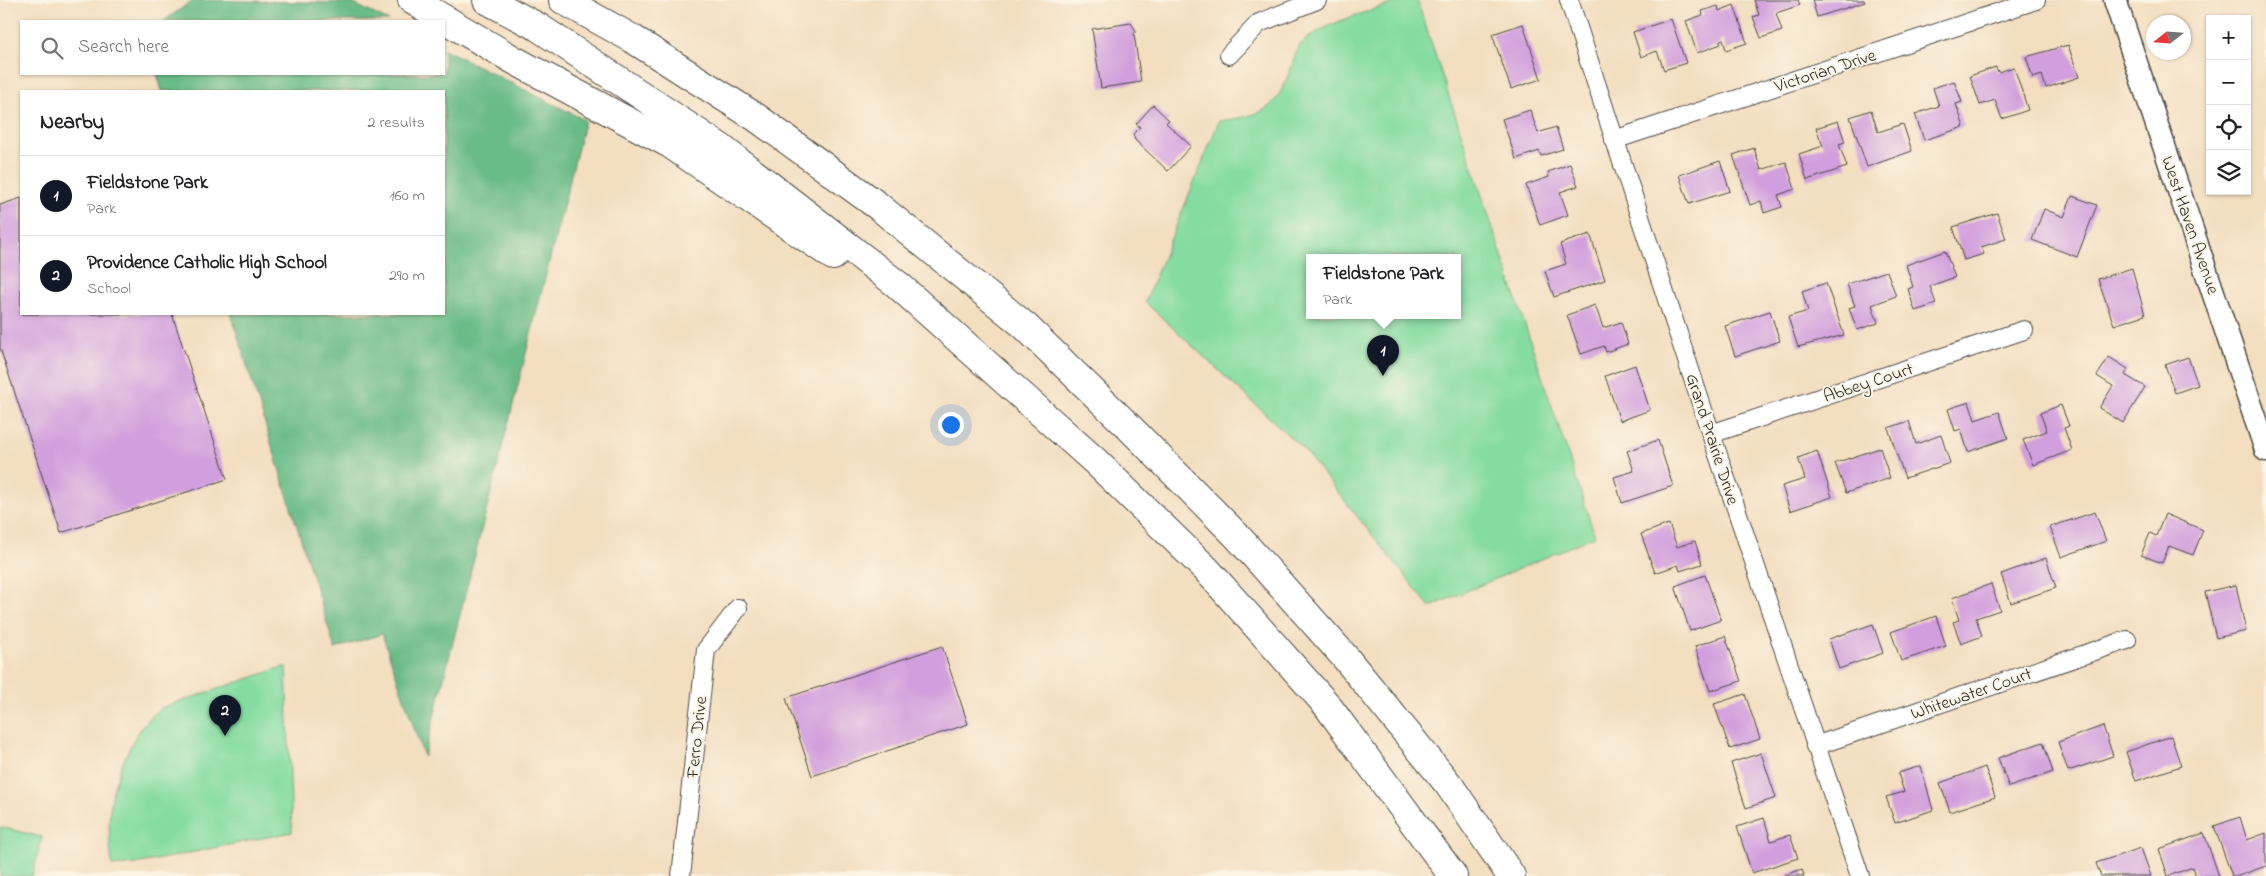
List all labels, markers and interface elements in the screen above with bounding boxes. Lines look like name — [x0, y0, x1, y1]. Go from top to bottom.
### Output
north arrow — [2146, 15, 2191, 60]
map controls — [2206, 15, 2251, 195]
button: + — [2206, 15, 2251, 60]
search box — [20, 20, 445, 75]
icon: search — [38, 34, 66, 62]
text: Search here — [78, 34, 169, 61]
street label: Victorian Drive — [1770, 43, 1881, 101]
button: − — [2206, 60, 2251, 105]
button: locate — [2206, 105, 2251, 150]
text: Nearby — [40, 108, 104, 138]
text: 2 results — [367, 111, 425, 135]
button: layers — [2206, 150, 2251, 195]
street label: West Haven Avenue — [2153, 153, 2225, 299]
text: Fieldstone Park — [87, 170, 208, 197]
text: 1 — [53, 184, 59, 208]
text: 160 m — [390, 184, 425, 208]
text: Park — [87, 197, 116, 221]
text: Providence Catholic High School — [87, 250, 327, 277]
popup — [1306, 254, 1461, 319]
text: Fieldstone Park — [1323, 261, 1444, 288]
text: 2 — [52, 264, 60, 288]
text: 290 m — [389, 264, 425, 288]
text: School — [87, 277, 131, 301]
text: Park — [1323, 288, 1352, 312]
pin: 1 — [1367, 335, 1399, 376]
street label: Abbey Court — [1820, 357, 1917, 411]
street label: Grand Prairie Drive — [1678, 370, 1745, 510]
your location — [938, 412, 964, 438]
street label: Whitewater Court — [1908, 662, 2036, 728]
street label: Ferro Drive — [681, 694, 715, 781]
pin: 2 — [209, 695, 241, 736]

